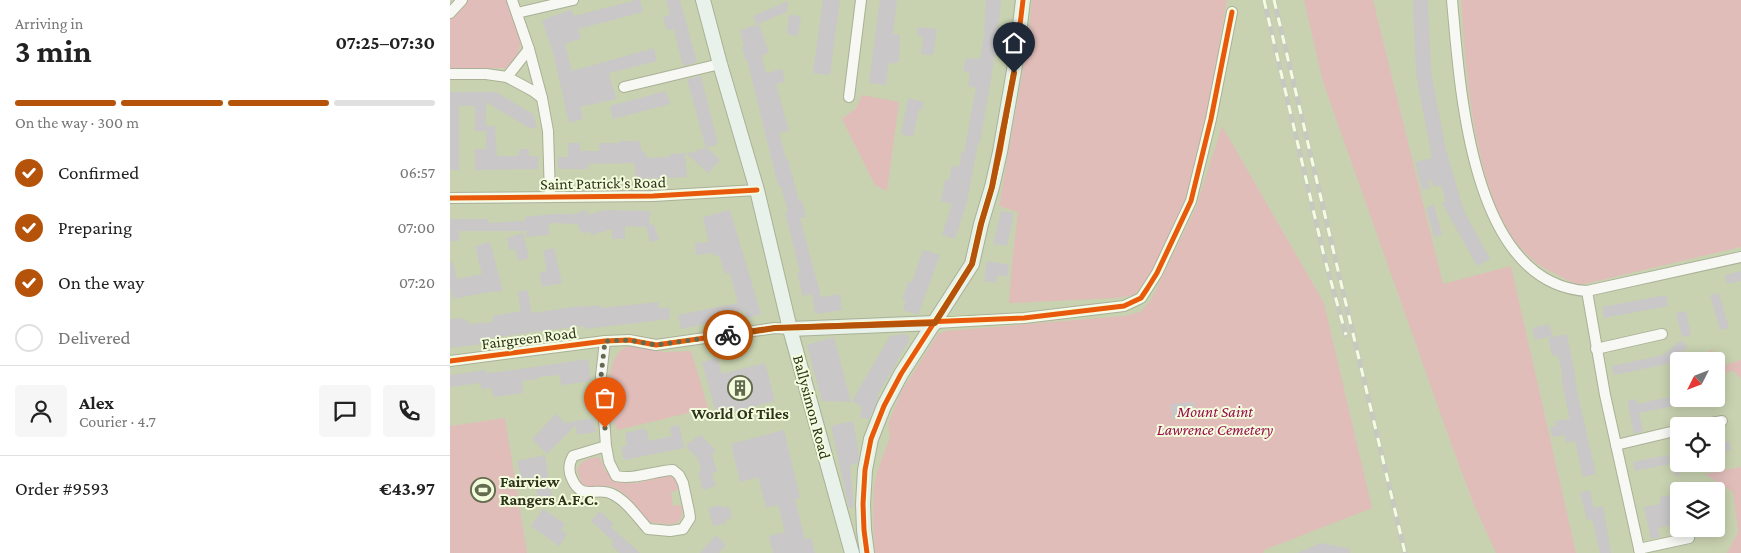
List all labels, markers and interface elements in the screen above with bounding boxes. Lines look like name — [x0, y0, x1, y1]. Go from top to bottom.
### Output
text: Arriving in — [15, 15, 83, 32]
pin — [993, 22, 1035, 73]
icon: home — [1000, 29, 1028, 57]
text: 07:25–07:30 — [335, 32, 435, 53]
text: 3 min — [15, 33, 92, 69]
text: On the way · 300 m — [15, 114, 139, 131]
icon: check — [15, 159, 43, 187]
text: Confirmed — [58, 162, 139, 183]
text: 06:57 — [400, 164, 435, 181]
street label: Saint Patrick's Road — [540, 173, 667, 193]
icon: check — [15, 214, 43, 242]
text: Preparing — [58, 217, 132, 238]
text: 07:00 — [397, 219, 435, 236]
icon: check — [15, 269, 43, 297]
text: On the way — [58, 272, 144, 293]
text: 07:20 — [399, 274, 435, 291]
courier — [703, 310, 753, 360]
icon: bike — [714, 321, 742, 349]
street label: Fairgreen Road — [480, 324, 578, 353]
text: Delivered — [58, 327, 131, 348]
north arrow — [1670, 352, 1725, 408]
map controls — [1670, 352, 1725, 537]
street label: Ballysimon Road — [789, 353, 834, 462]
building icon: World Of Tiles — [727, 375, 753, 401]
pin — [584, 377, 626, 428]
icon: bag — [591, 384, 619, 412]
button: person — [15, 385, 67, 437]
button: chat — [319, 385, 371, 437]
button: phone — [383, 385, 435, 437]
text: Alex — [79, 392, 114, 413]
park label: Mount Saint Lawrence Cemetery — [1157, 403, 1274, 439]
place label: World Of Tiles — [690, 405, 789, 422]
text: Courier · 4.7 — [79, 413, 156, 430]
button: locate — [1670, 417, 1725, 472]
place label: Fairview Rangers A.F.C. — [500, 473, 598, 508]
sports icon: Fairview Rangers A.F.C. — [470, 477, 496, 503]
text: Order #9593 — [15, 478, 109, 499]
text: €43.97 — [379, 478, 435, 499]
button: layers — [1670, 482, 1725, 537]

